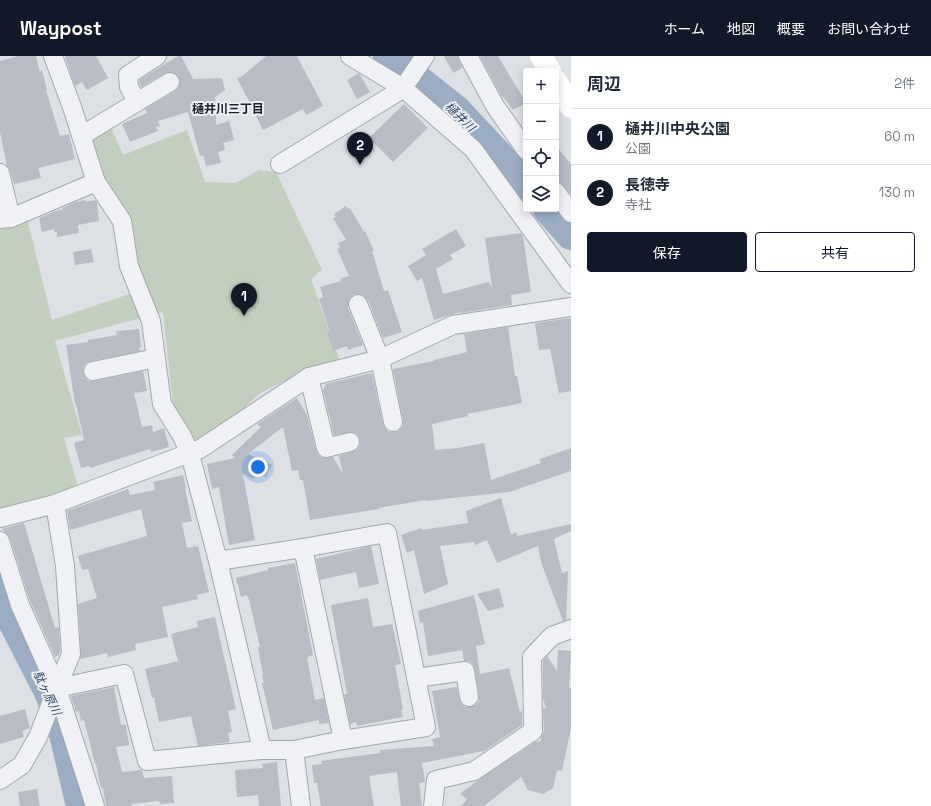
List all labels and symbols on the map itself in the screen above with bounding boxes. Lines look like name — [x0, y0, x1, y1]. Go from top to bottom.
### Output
water label: 樋井川 — [441, 99, 480, 137]
district label: 樋井川三丁目 — [192, 101, 264, 117]
pin: 2 — [347, 132, 373, 165]
pin: 1 — [231, 283, 257, 316]
your location — [248, 457, 268, 477]
water label: 駄ヶ原川 — [29, 668, 66, 720]

